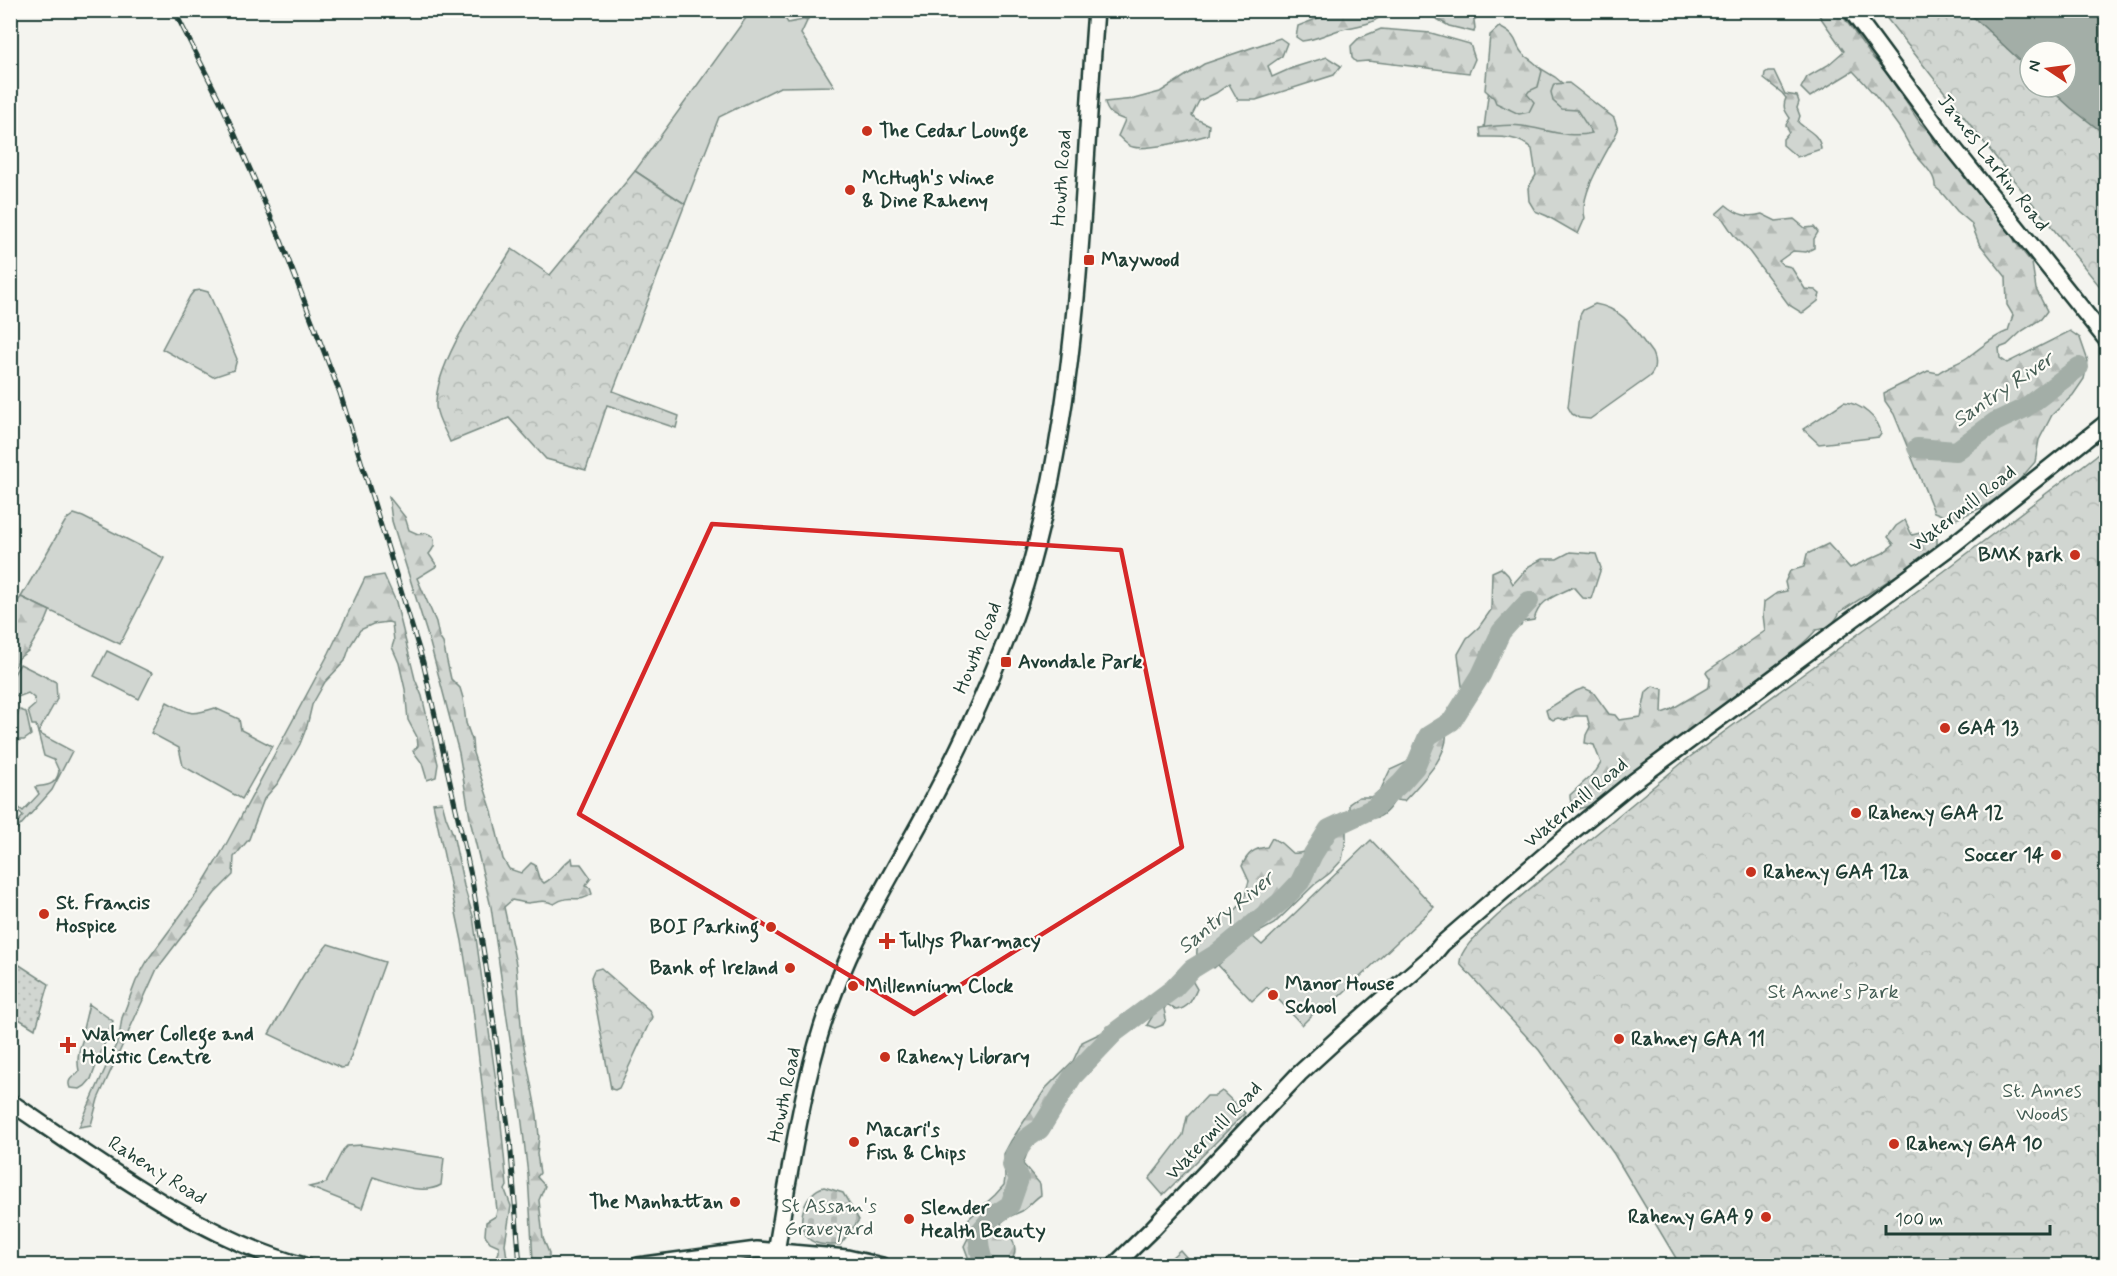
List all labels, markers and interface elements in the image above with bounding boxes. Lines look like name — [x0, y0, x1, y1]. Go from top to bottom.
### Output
north arrow — [2018, 39, 2078, 99]
text: N — [2023, 58, 2046, 74]
street label: James Larkin Road — [1931, 88, 2055, 238]
place label: The Cedar Lounge — [879, 118, 1029, 147]
marker: The Cedar Lounge — [860, 124, 874, 138]
street label: Howth Road — [1045, 129, 1079, 227]
place label: McHugh's Wine & Dine Raheny — [862, 165, 994, 215]
marker: McHugh's Wine & Dine Raheny — [843, 183, 857, 197]
place label: Maywood — [1101, 247, 1179, 274]
marker: Maywood — [1082, 253, 1096, 267]
water label: Santry River — [1947, 344, 2062, 434]
street label: Watermill Road — [1904, 459, 2022, 559]
place label: BMX park — [1978, 542, 2063, 569]
marker: BMX park — [2068, 548, 2082, 562]
street label: Howth Road — [947, 598, 1009, 698]
place label: Avondale Park — [1018, 649, 1142, 676]
marker: Avondale Park — [999, 655, 1013, 669]
place label: GAA 13 — [1957, 715, 2019, 742]
marker: GAA 13 — [1938, 721, 1952, 735]
street label: Watermill Road — [1518, 751, 1634, 855]
place label: Raheny GAA 12 — [1868, 800, 2004, 827]
marker: Raheny GAA 12 — [1849, 806, 1863, 820]
place label: Soccer 14 — [1964, 842, 2045, 869]
marker: Soccer 14 — [2049, 848, 2063, 862]
place label: Raheny GAA 12a — [1763, 859, 1909, 886]
water label: Santry River — [1172, 863, 1283, 960]
marker: Raheny GAA 12a — [1744, 865, 1758, 879]
place label: St. Francis Hospice — [56, 890, 150, 940]
marker: St. Francis Hospice — [37, 907, 51, 921]
place label: BOI Parking — [650, 914, 759, 943]
marker: BOI Parking — [764, 920, 778, 934]
place label: Tullys Pharmacy — [899, 928, 1041, 955]
marker: Tullys Pharmacy — [880, 934, 894, 948]
place label: Bank of Ireland — [650, 955, 778, 982]
marker: Bank of Ireland — [783, 961, 797, 975]
place label: Manor House School — [1285, 971, 1394, 1021]
place label: Millennium Clock — [865, 973, 1013, 1000]
marker: Millennium Clock — [846, 979, 860, 993]
park label: St Anne's Park — [1768, 979, 1898, 1006]
marker: Manor House School — [1266, 988, 1280, 1002]
place label: Walmer College and Holistic Centre — [81, 1021, 254, 1071]
place label: Rahney GAA 11 — [1631, 1026, 1765, 1053]
marker: Rahney GAA 11 — [1612, 1032, 1626, 1046]
marker: Walmer College and Holistic Centre — [59, 1036, 77, 1054]
place label: Raheny Library — [897, 1044, 1030, 1071]
street label: Howth Road — [762, 1045, 808, 1145]
marker: Raheny Library — [878, 1050, 892, 1064]
street label: Watermill Road — [1160, 1075, 1268, 1187]
park label: St. Annes Woods — [2002, 1078, 2082, 1128]
place label: Macari's Fish & Chips — [866, 1117, 966, 1167]
street label: Raheny Road — [102, 1130, 212, 1212]
place label: Raheny GAA 10 — [1906, 1131, 2043, 1158]
marker: Macari's Fish & Chips — [847, 1135, 861, 1149]
marker: Raheny GAA 10 — [1887, 1137, 1901, 1151]
place label: The Manhattan — [589, 1189, 723, 1216]
park label: St Assam's Graveyard — [781, 1193, 877, 1243]
marker: The Manhattan — [728, 1195, 742, 1209]
place label: Slender Health Beauty — [921, 1195, 1046, 1245]
scale bar — [1886, 1198, 2050, 1236]
place label: Raheny GAA 9 — [1628, 1204, 1754, 1231]
text: 100 m — [1895, 1208, 1943, 1232]
marker: Raheny GAA 9 — [1759, 1210, 1773, 1224]
marker: Slender Health Beauty — [902, 1212, 916, 1226]

